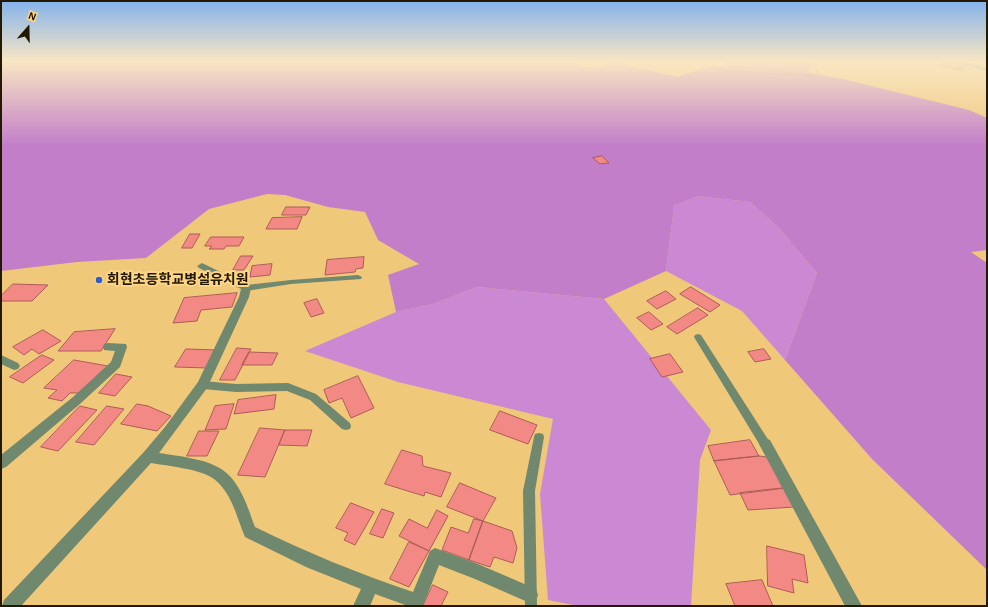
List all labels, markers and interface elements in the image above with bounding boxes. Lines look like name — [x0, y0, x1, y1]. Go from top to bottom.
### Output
north arrow — [8, 8, 48, 48]
text: N — [27, 10, 38, 23]
place label: 회현초등학교병설유치원 — [107, 272, 249, 288]
marker: 회현초등학교병설유치원 — [94, 275, 104, 285]

